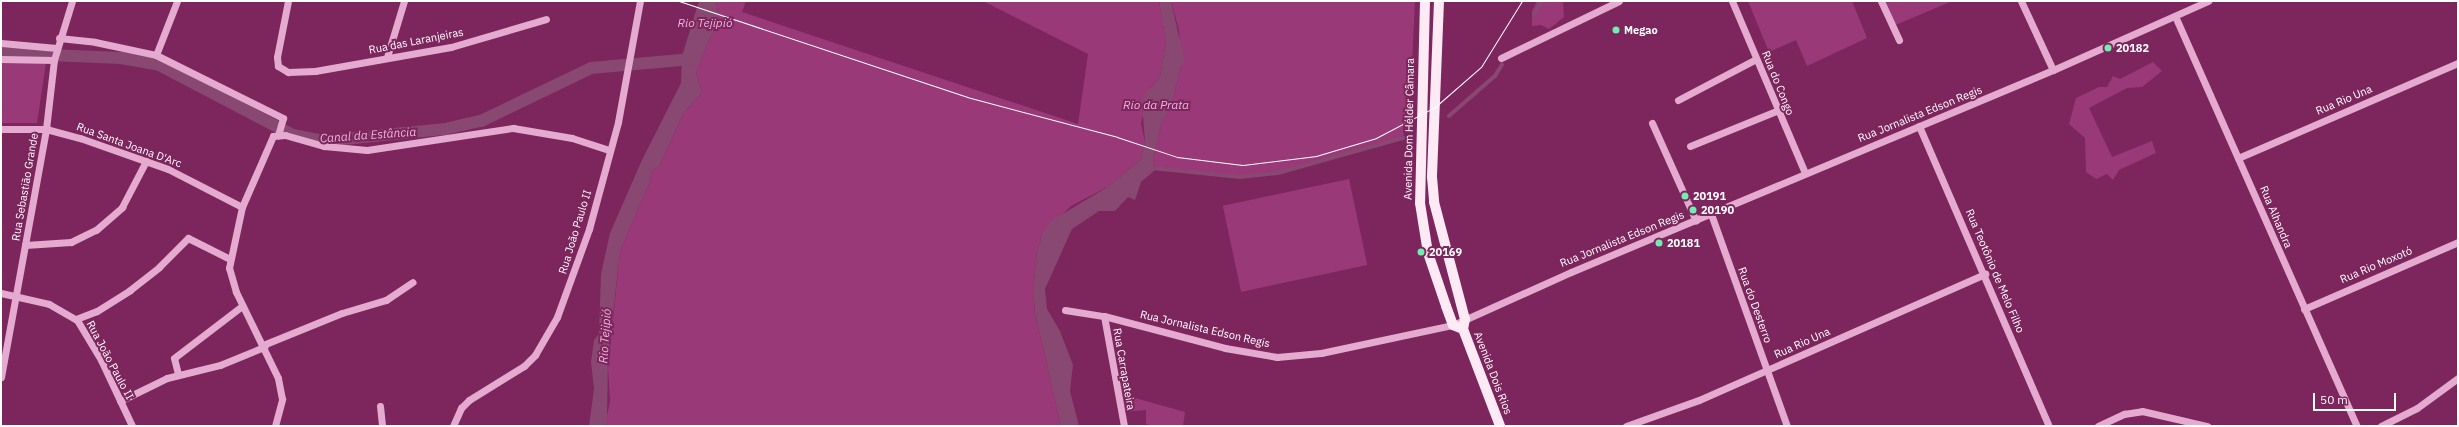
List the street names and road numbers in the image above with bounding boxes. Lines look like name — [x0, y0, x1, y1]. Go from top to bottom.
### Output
street label: Rua das Laranjeiras — [368, 25, 464, 57]
street label: Rua do Congo — [1759, 49, 1797, 117]
street label: Avenida Dom Hélder Câmara — [1401, 58, 1417, 200]
street label: Rua Rio Una — [2314, 82, 2374, 118]
street label: Rua Jornalista Edson Regis — [1856, 83, 1984, 145]
street label: Rua Santa Joana D'Arc — [75, 120, 183, 170]
street label: Rua Sebastião Grande — [9, 132, 41, 242]
street label: Rua Alhandra — [2257, 184, 2295, 250]
street label: Rua João Paulo II — [556, 188, 594, 276]
street label: Rua Teotônio de Melo Filho — [1963, 207, 2027, 335]
street label: Rua Jornalista Edson Regis — [1558, 208, 1686, 270]
street label: Rua Rio Moxotó — [2338, 244, 2414, 286]
street label: Rua do Desterro — [1735, 265, 1775, 345]
street label: Rua Jornalista Edson Regis — [1139, 308, 1271, 350]
street label: Rua João Paulo II — [84, 318, 136, 402]
street label: Rua Rio Una — [1772, 325, 1832, 361]
street label: Rua Carrapateira — [1110, 327, 1138, 411]
street label: Avenida Dois Rios — [1471, 330, 1515, 416]

